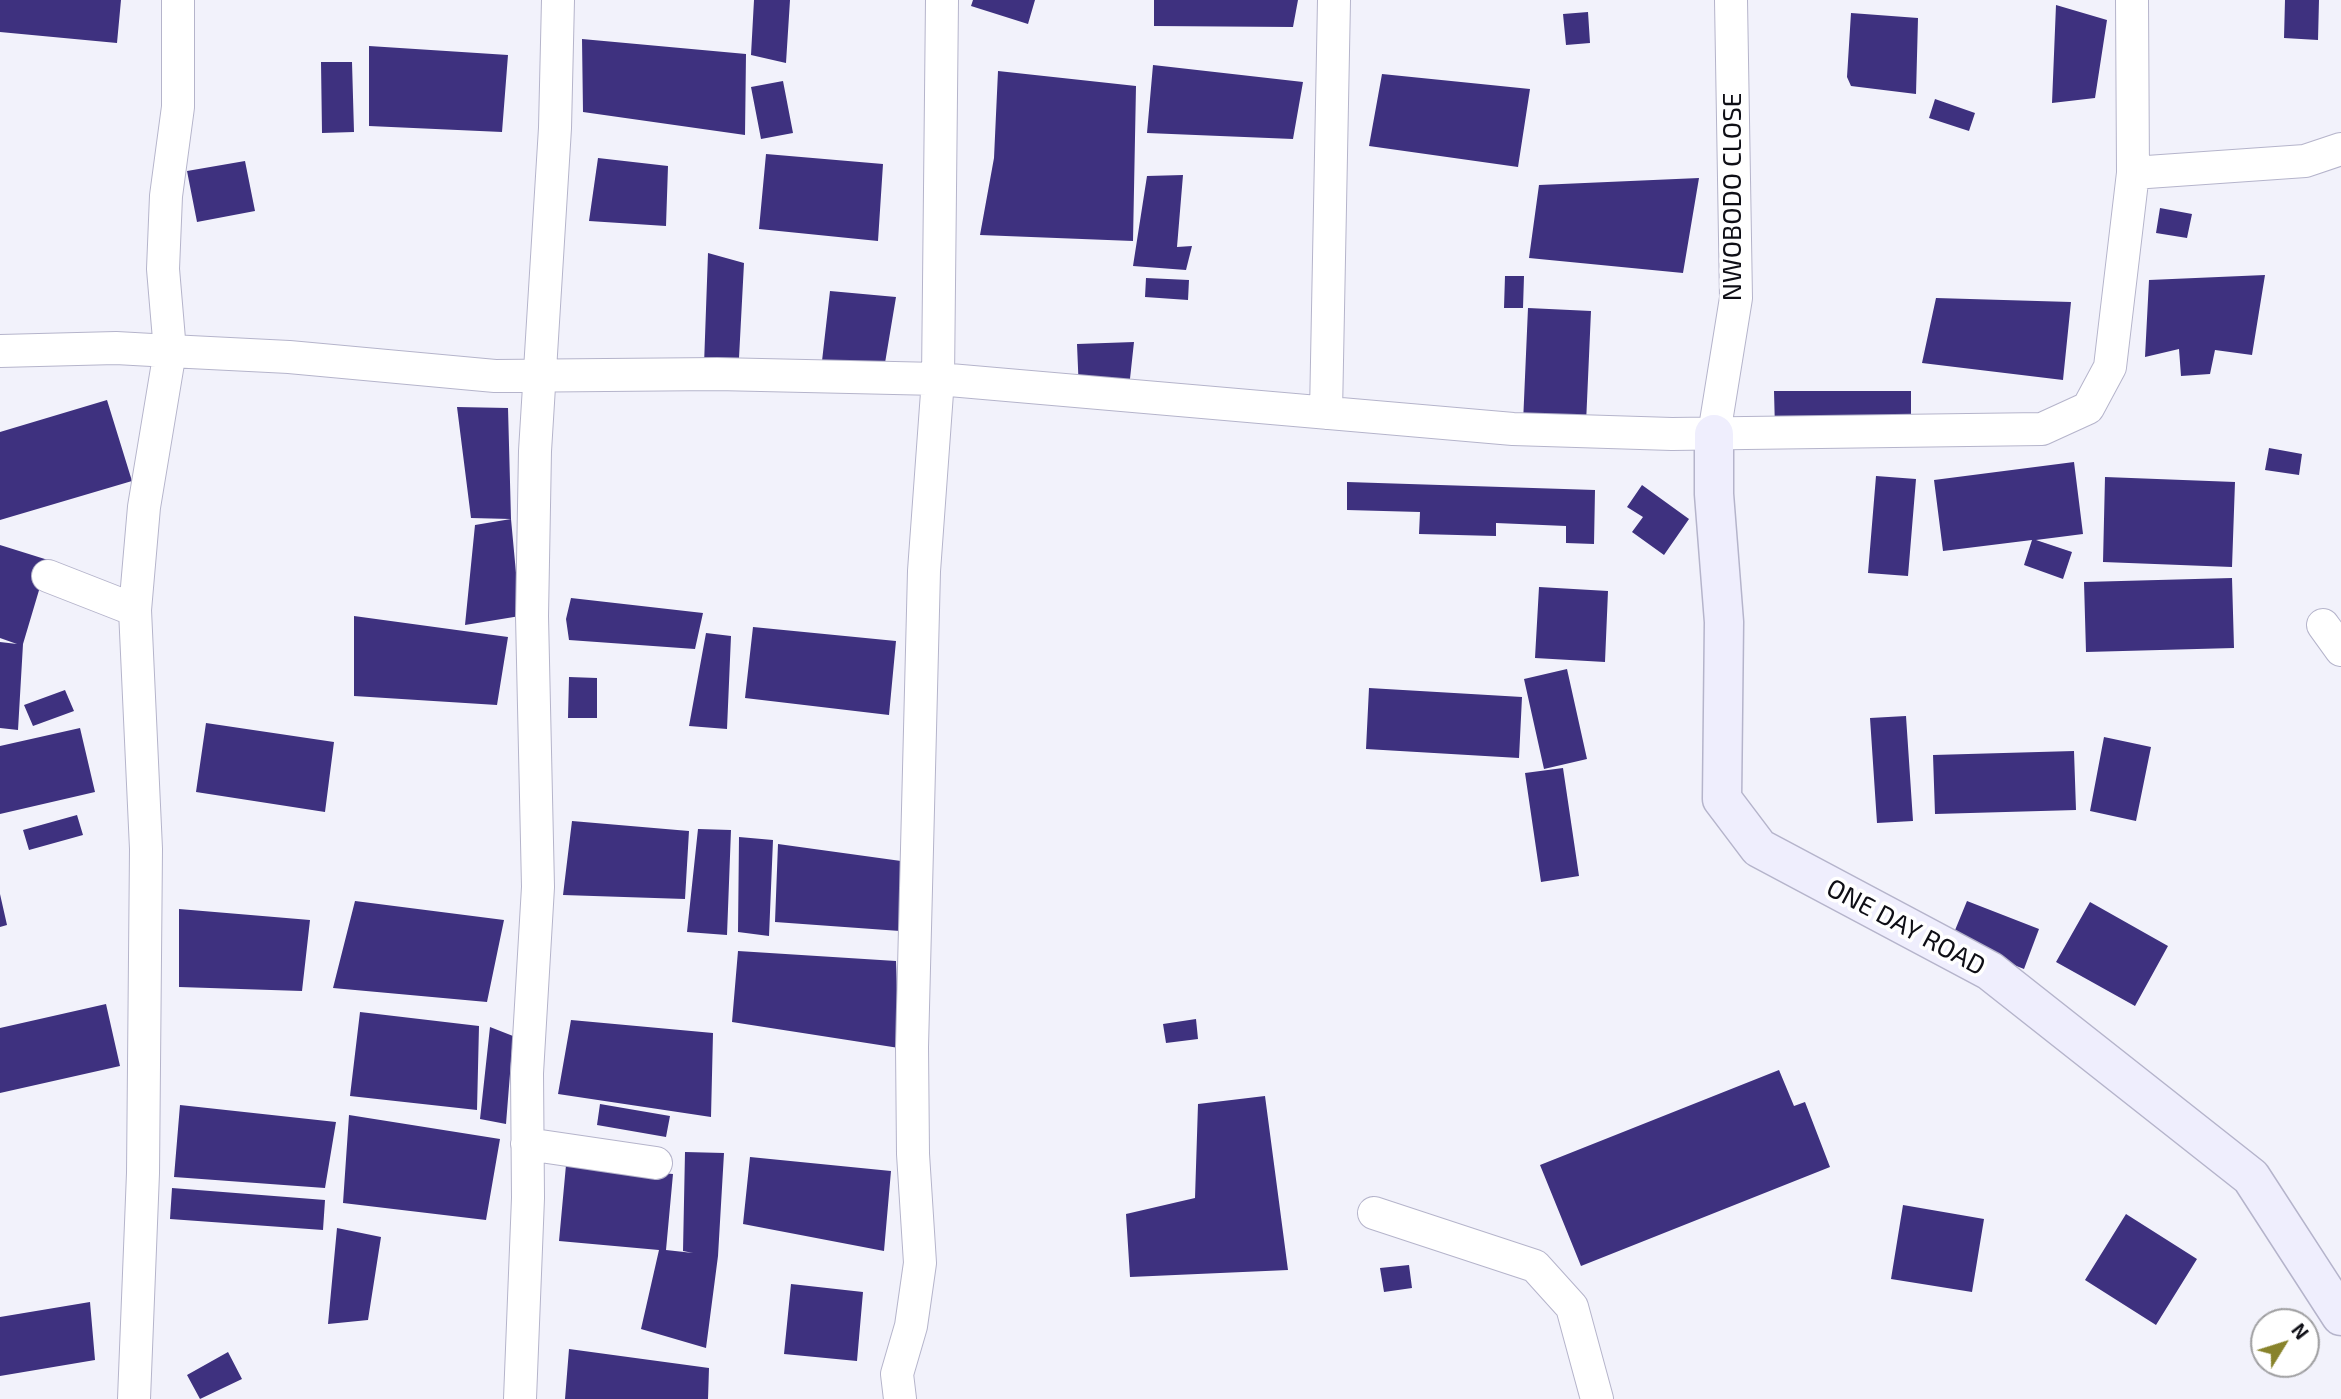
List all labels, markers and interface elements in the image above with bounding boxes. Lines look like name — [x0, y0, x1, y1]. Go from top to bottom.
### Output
street label: NWOBODO CLOSE — [1716, 93, 1748, 301]
street label: ONE DAY ROAD — [1821, 872, 1991, 982]
north arrow — [2250, 1308, 2320, 1378]
text: N — [2287, 1319, 2314, 1343]

